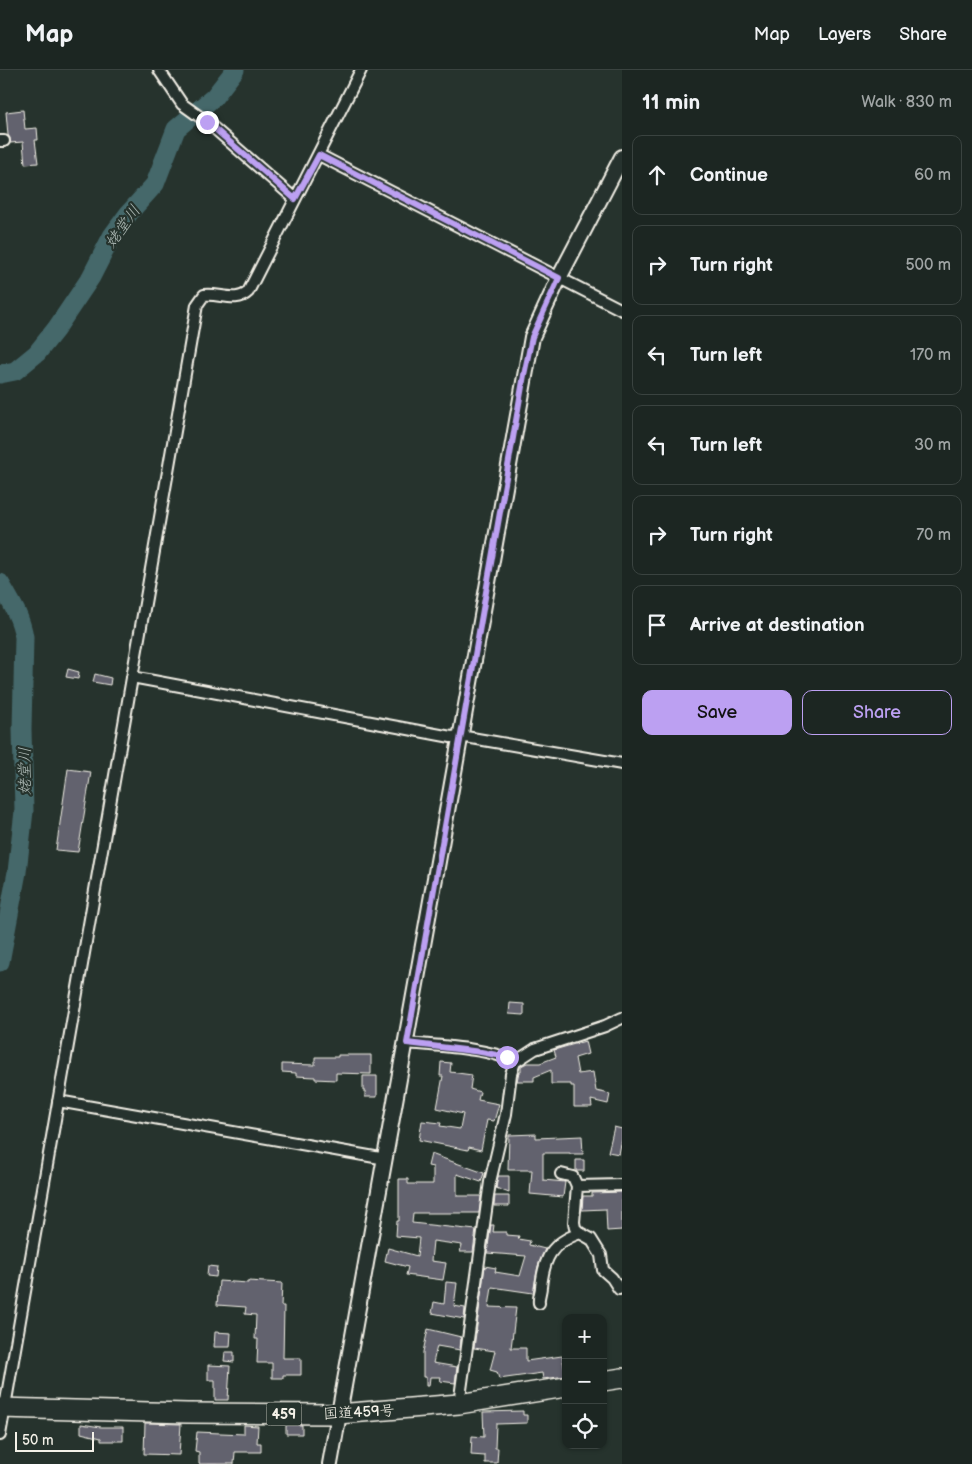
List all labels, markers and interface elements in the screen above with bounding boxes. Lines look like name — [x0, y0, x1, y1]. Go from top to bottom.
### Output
text: Map — [25, 20, 73, 49]
text: Map — [754, 24, 790, 45]
text: Layers — [818, 24, 871, 45]
text: Share — [899, 24, 947, 45]
text: 11 min — [642, 90, 700, 115]
text: Walk · 830 m — [861, 93, 952, 112]
route end — [196, 111, 219, 134]
icon: ahead — [643, 161, 671, 189]
text: Continue — [690, 164, 768, 187]
text: 60 m — [914, 166, 951, 185]
water label: 姥堂川 — [101, 202, 145, 252]
icon: right — [643, 251, 671, 279]
text: Turn right — [690, 254, 773, 277]
text: 500 m — [905, 256, 951, 275]
icon: left — [643, 341, 671, 369]
text: Turn left — [690, 344, 762, 367]
text: 170 m — [910, 346, 951, 365]
icon: left — [643, 431, 671, 459]
text: Turn left — [690, 434, 762, 457]
text: 30 m — [914, 436, 951, 455]
icon: right — [643, 521, 671, 549]
text: Turn right — [690, 524, 773, 547]
text: 70 m — [916, 526, 951, 545]
icon: arrive — [643, 611, 671, 639]
text: Arrive at destination — [690, 614, 865, 637]
button: Save — [642, 690, 792, 735]
button: Share — [802, 690, 952, 735]
water label: 姥堂川 — [16, 747, 35, 795]
route start — [496, 1046, 519, 1069]
map controls — [562, 1314, 607, 1449]
button: + — [562, 1314, 607, 1359]
button: − — [562, 1359, 607, 1404]
street label: 国道459号 — [323, 1401, 395, 1424]
road number: 459 — [266, 1402, 302, 1426]
button: locate — [562, 1404, 607, 1449]
scale bar — [15, 1429, 94, 1452]
text: 50 m — [22, 1432, 54, 1449]

